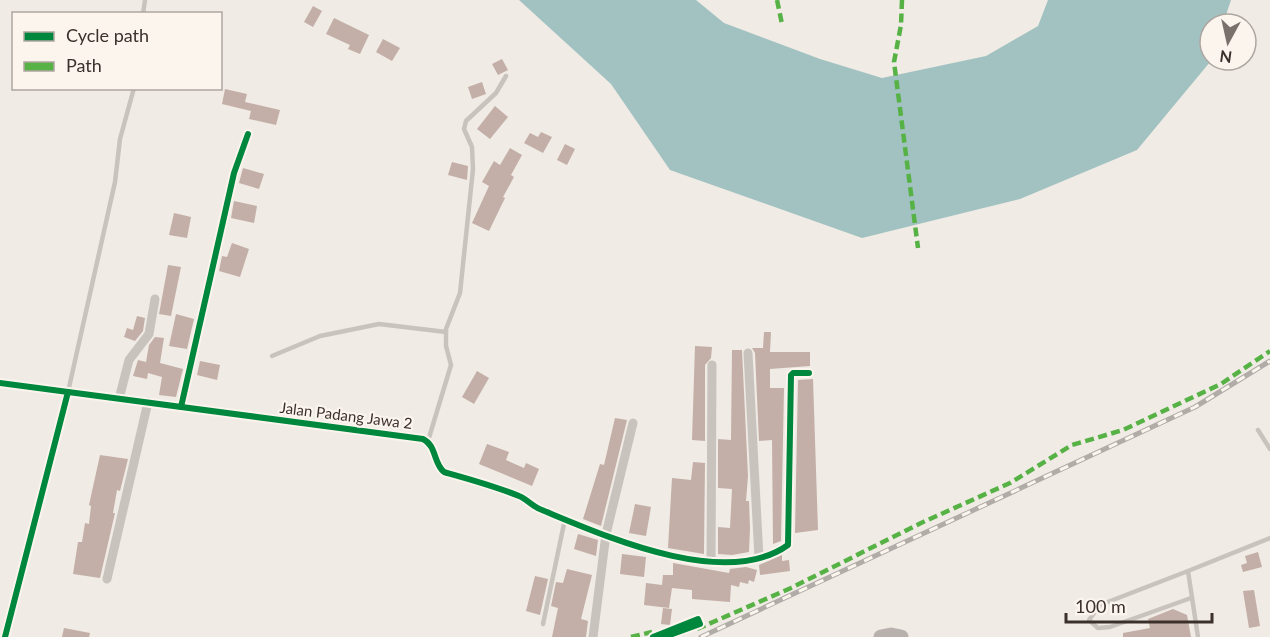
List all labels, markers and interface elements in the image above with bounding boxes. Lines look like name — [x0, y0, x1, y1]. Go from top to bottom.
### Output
legend — [12, 12, 222, 90]
north arrow — [1198, 12, 1258, 72]
text: Cycle path — [66, 24, 149, 46]
text: N — [1218, 47, 1233, 68]
text: Path — [66, 54, 102, 76]
street label: Jalan Padang Jawa 2 — [279, 398, 413, 432]
scale bar — [1066, 586, 1212, 624]
text: 100 m — [1075, 595, 1126, 617]

